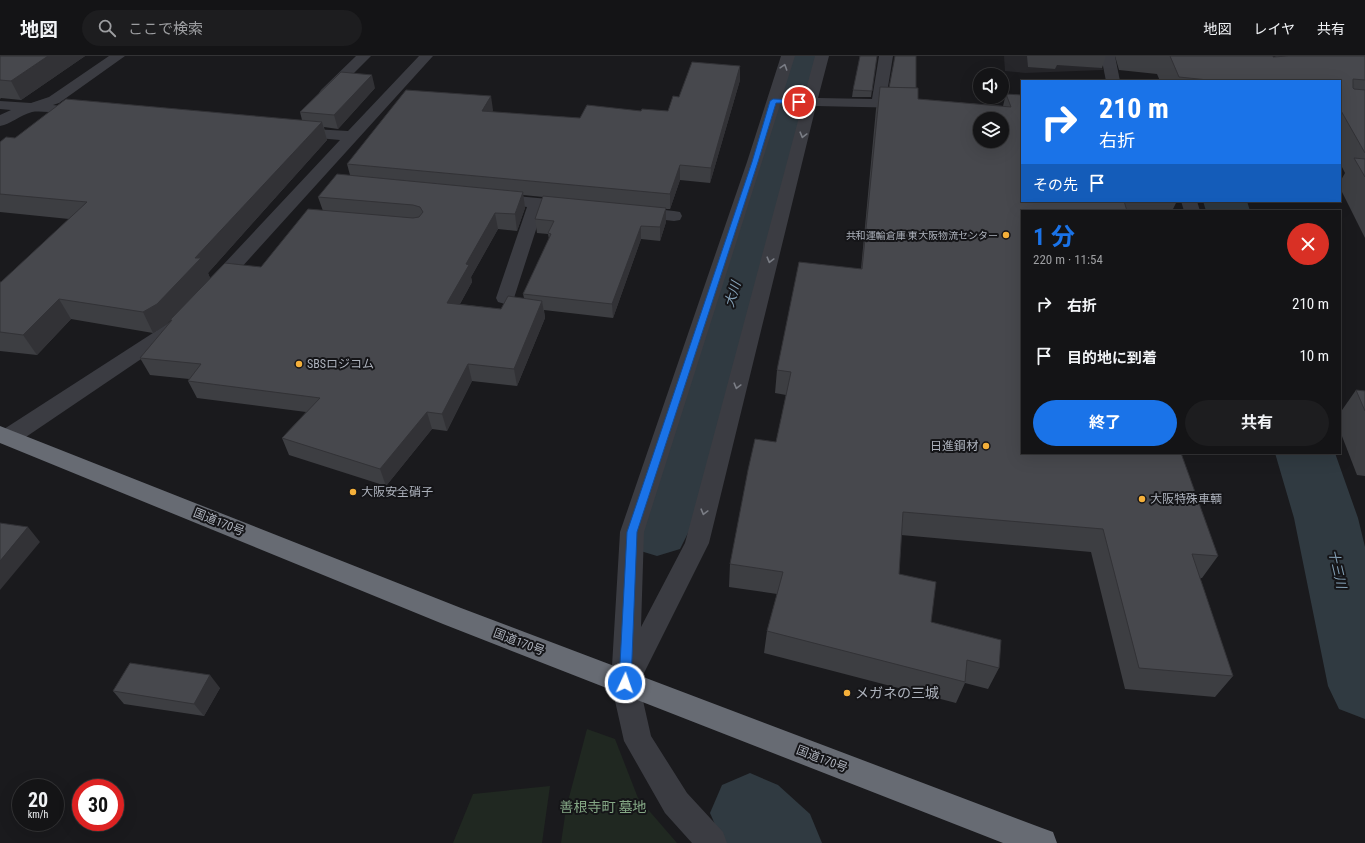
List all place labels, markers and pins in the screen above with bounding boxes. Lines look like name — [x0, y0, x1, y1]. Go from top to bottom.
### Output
pin — [782, 85, 816, 119]
place label: 共和運輸倉庫 東大阪物流センター — [846, 230, 998, 241]
marker: 共和運輸倉庫 東大阪物流センター — [1001, 230, 1011, 240]
place label: SBSロジコム — [307, 357, 374, 371]
marker: SBSロジコム — [294, 359, 304, 369]
place label: 日進鋼材 — [930, 439, 978, 453]
marker: 日進鋼材 — [981, 441, 991, 451]
place label: 大阪安全硝子 — [361, 485, 433, 499]
marker: 大阪安全硝子 — [348, 487, 358, 497]
place label: 大阪特殊車輌 — [1150, 492, 1222, 506]
marker: 大阪特殊車輌 — [1137, 494, 1147, 504]
place label: メガネの三城 — [855, 685, 939, 701]
marker: メガネの三城 — [842, 688, 852, 698]

